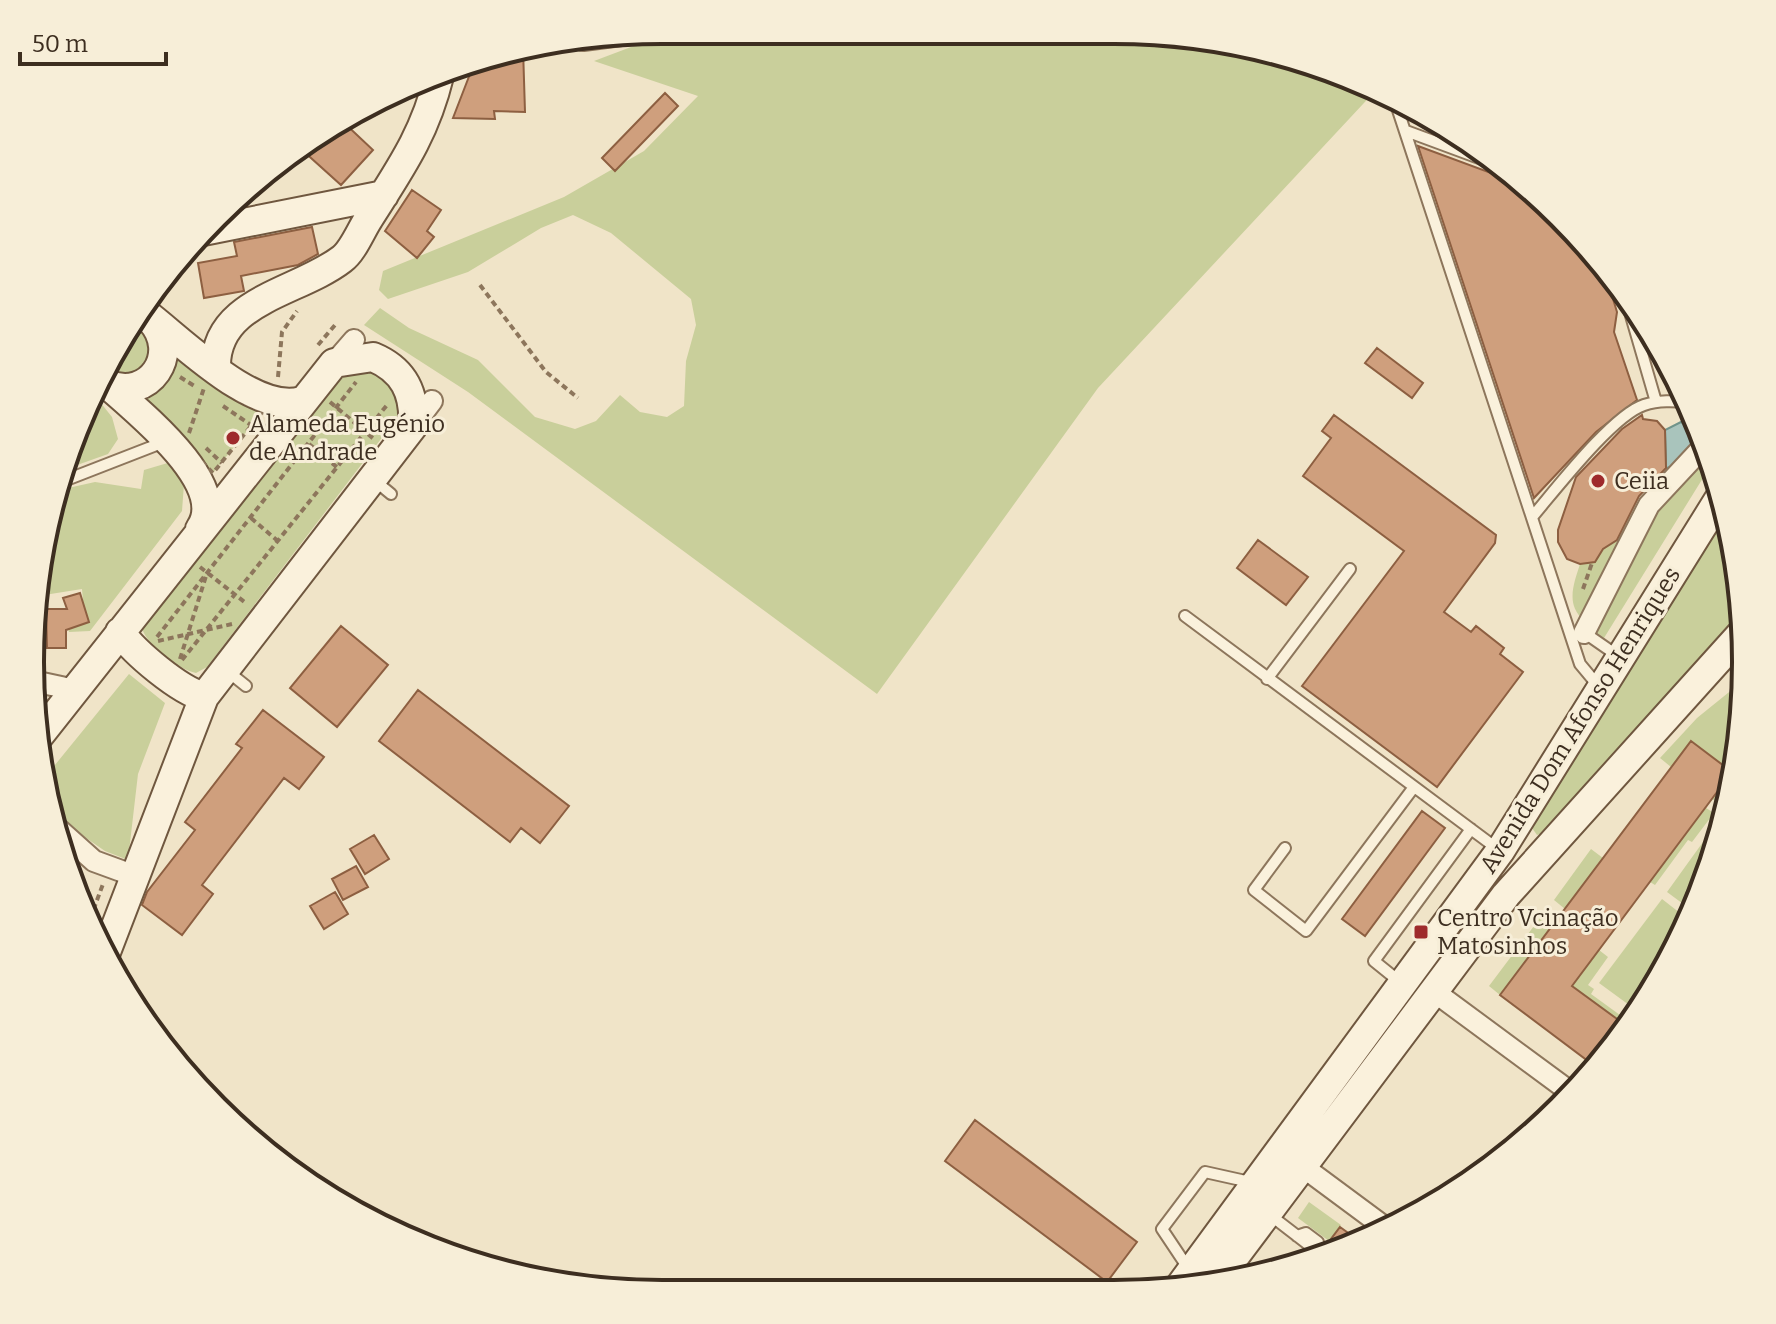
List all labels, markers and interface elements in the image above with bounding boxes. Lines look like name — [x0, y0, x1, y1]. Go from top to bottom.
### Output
scale bar — [20, 16, 166, 66]
text: 50 m — [32, 30, 88, 58]
place label: Alameda Eugénio de Andrade — [249, 410, 445, 466]
marker: Alameda Eugénio de Andrade — [224, 429, 242, 447]
place label: Ceiia — [1614, 467, 1669, 495]
marker: Ceiia — [1589, 472, 1607, 490]
street label: Avenida Dom Afonso Henriques — [1474, 562, 1686, 878]
place label: Centro Vcinação Matosinhos — [1437, 904, 1619, 960]
marker: Centro Vcinação Matosinhos — [1412, 923, 1430, 941]

